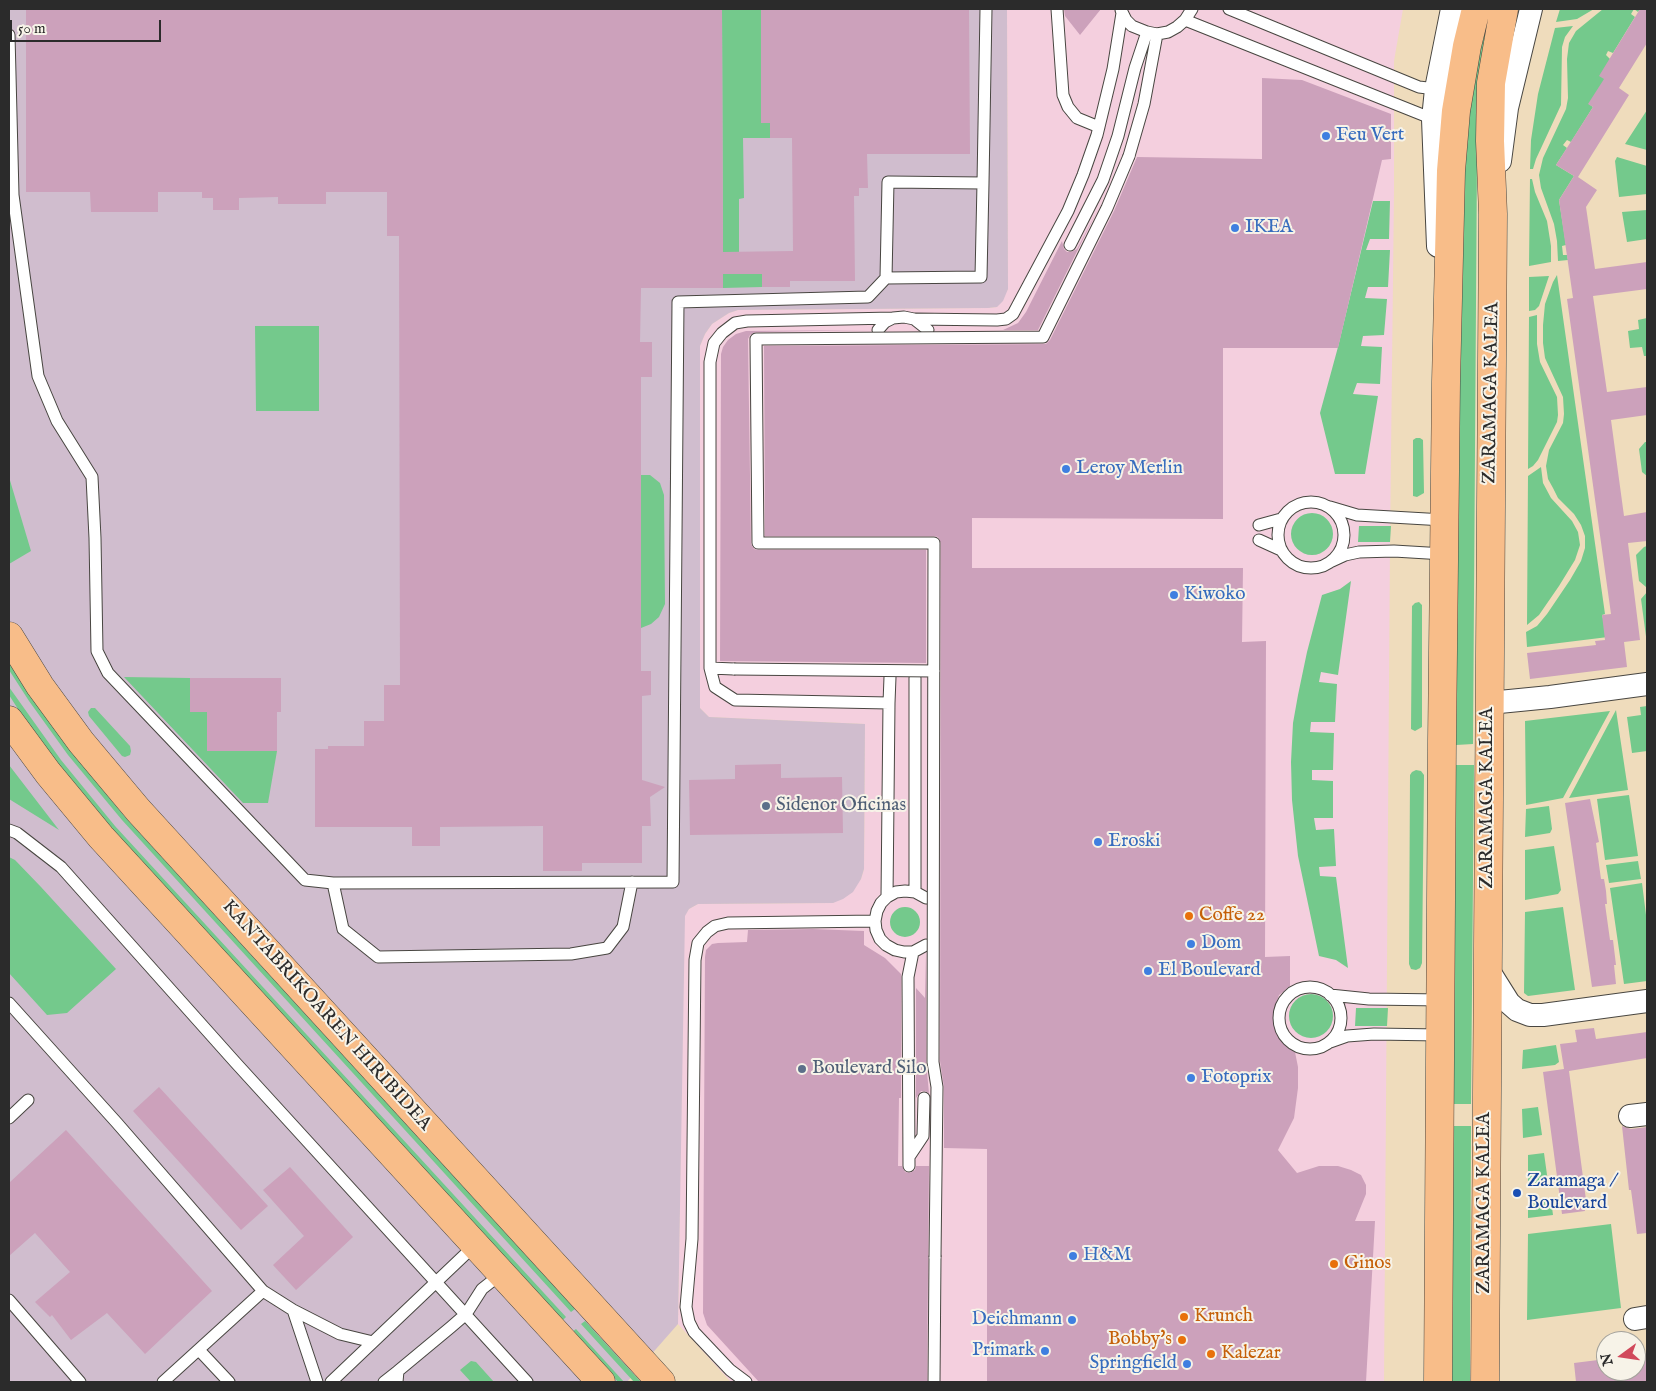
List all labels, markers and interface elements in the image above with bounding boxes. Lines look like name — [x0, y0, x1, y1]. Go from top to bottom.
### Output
scale bar — [12, 10, 164, 42]
text: 50 m — [18, 19, 46, 38]
place label: Feu Vert — [1336, 125, 1404, 147]
marker: Feu Vert — [1320, 130, 1332, 142]
place label: IKEA — [1245, 217, 1293, 239]
marker: IKEA — [1229, 222, 1241, 234]
street label: ZARAMAGA KALEA — [1479, 302, 1505, 484]
place label: Leroy Merlin — [1076, 458, 1183, 480]
marker: Leroy Merlin — [1060, 463, 1072, 475]
place label: Kiwoko — [1184, 584, 1245, 606]
marker: Kiwoko — [1168, 589, 1180, 601]
street label: ZARAMAGA KALEA — [1477, 707, 1499, 889]
place label: Sidenor Oficinas — [776, 795, 906, 817]
marker: Sidenor Oficinas — [760, 800, 772, 812]
place label: Eroski — [1108, 831, 1160, 853]
marker: Eroski — [1092, 836, 1104, 848]
street label: KANTABRIKOAREN HIRIBIDEA — [216, 896, 436, 1136]
place label: Coffe 22 — [1199, 905, 1265, 927]
marker: Coffe 22 — [1183, 910, 1195, 922]
place label: Dom — [1201, 933, 1241, 955]
marker: Dom — [1185, 938, 1197, 950]
place label: El Boulevard — [1158, 960, 1261, 982]
marker: El Boulevard — [1142, 965, 1154, 977]
place label: Boulevard Silo — [812, 1058, 926, 1080]
marker: Boulevard Silo — [796, 1063, 808, 1075]
place label: Fotoprix — [1201, 1067, 1271, 1089]
marker: Fotoprix — [1185, 1072, 1197, 1084]
street label: ZARAMAGA KALEA — [1474, 1112, 1496, 1294]
place label: Zaramaga / Boulevard — [1527, 1171, 1616, 1215]
marker: Zaramaga / Boulevard — [1511, 1187, 1523, 1199]
place label: H&M — [1083, 1245, 1131, 1267]
marker: H&M — [1067, 1250, 1079, 1262]
place label: Ginos — [1344, 1253, 1391, 1275]
marker: Ginos — [1328, 1258, 1340, 1270]
place label: Krunch — [1194, 1306, 1253, 1328]
place label: Deichmann — [972, 1309, 1062, 1331]
marker: Krunch — [1178, 1311, 1190, 1323]
marker: Deichmann — [1066, 1314, 1078, 1326]
place label: Bobby's — [1108, 1329, 1172, 1351]
north arrow — [1596, 1331, 1646, 1381]
marker: Bobby's — [1176, 1334, 1188, 1346]
place label: Primark — [972, 1340, 1035, 1362]
place label: Kalezar — [1221, 1343, 1281, 1365]
marker: Primark — [1039, 1345, 1051, 1357]
marker: Kalezar — [1205, 1348, 1217, 1360]
text: N — [1597, 1351, 1618, 1367]
place label: Springfield — [1089, 1353, 1177, 1375]
marker: Springfield — [1181, 1358, 1193, 1370]

